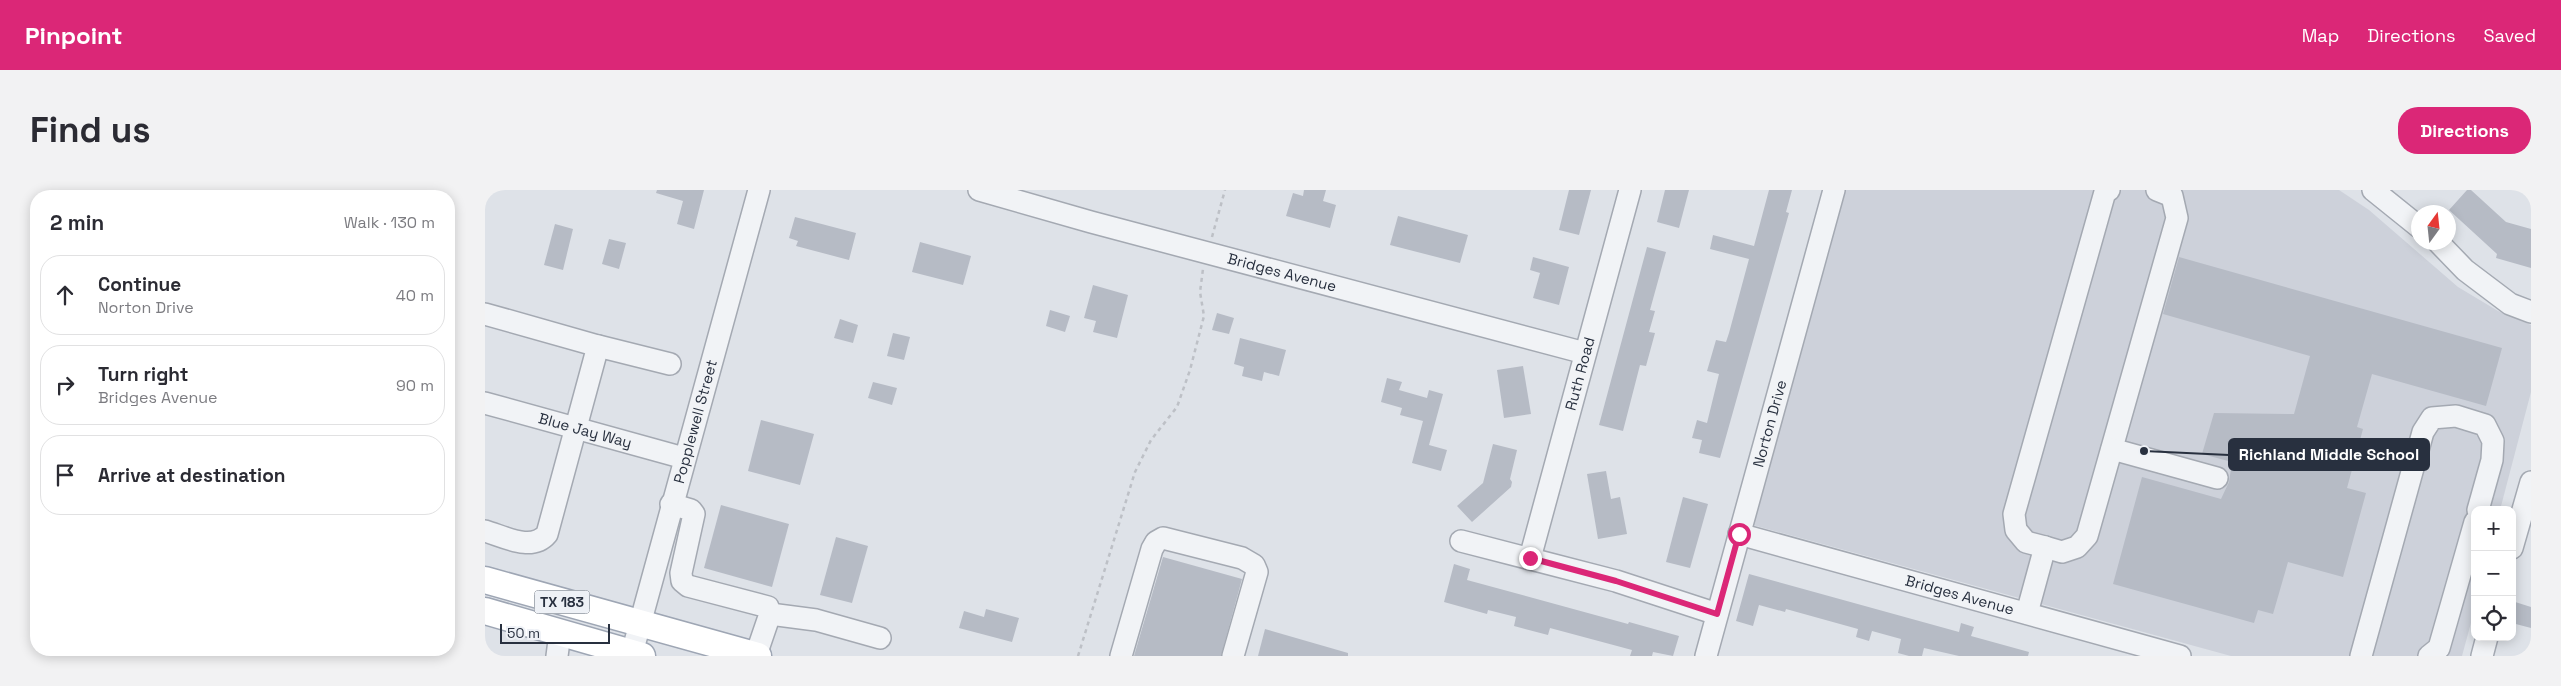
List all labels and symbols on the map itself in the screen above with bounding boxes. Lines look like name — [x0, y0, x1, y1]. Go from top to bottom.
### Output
north arrow — [2411, 205, 2456, 250]
street label: Bridges Avenue — [1225, 249, 1339, 296]
street label: Ruth Road — [1561, 335, 1599, 412]
street label: Popplewell Street — [669, 357, 721, 486]
street label: Norton Drive — [1748, 378, 1790, 469]
street label: Blue Jay Way — [537, 408, 634, 452]
callout: Richland Middle School — [2229, 439, 2429, 470]
text: Richland Middle School — [2239, 444, 2419, 465]
route start — [1728, 523, 1751, 546]
route end — [1519, 547, 1542, 570]
street label: Bridges Avenue — [1903, 570, 2016, 619]
road number: TX 183 — [535, 591, 589, 614]
scale bar — [500, 621, 610, 644]

